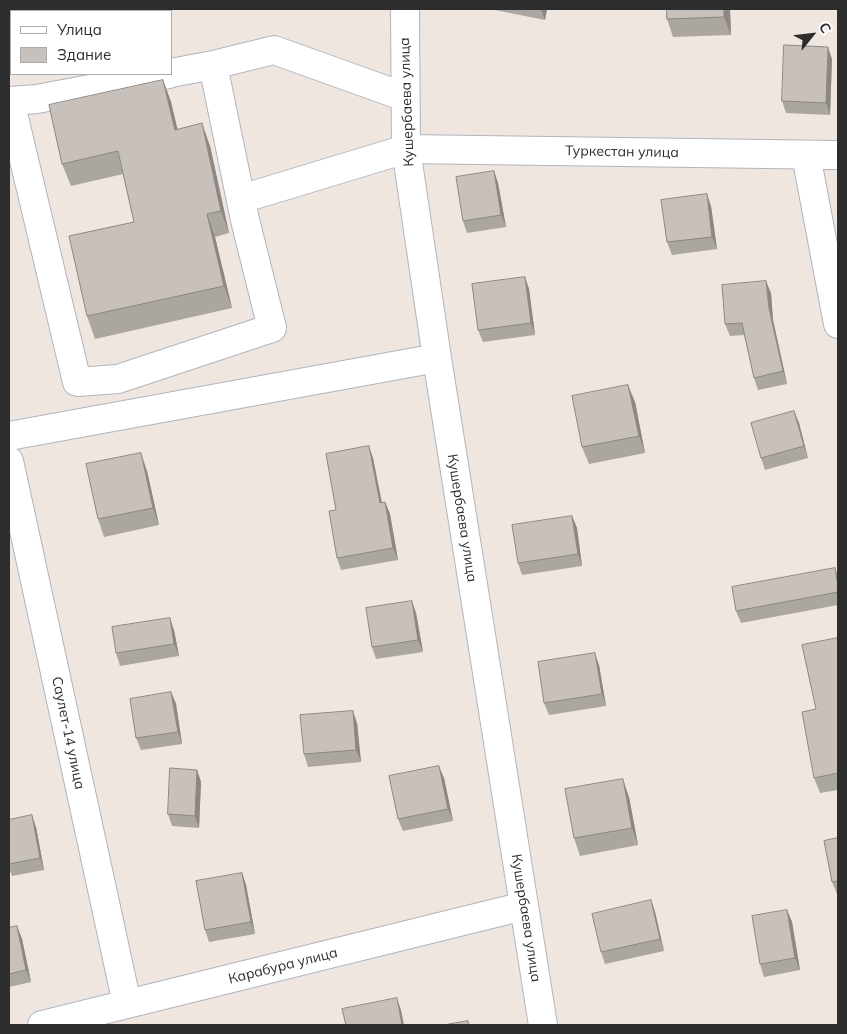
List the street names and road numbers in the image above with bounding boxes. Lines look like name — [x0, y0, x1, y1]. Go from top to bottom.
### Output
street label: Кушербаева улица — [396, 37, 418, 167]
street label: Туркестан улица — [565, 143, 679, 161]
street label: Кушербаева улица — [444, 453, 480, 583]
street label: Саулет-14 улица — [48, 675, 88, 791]
street label: Кушербаева улица — [508, 853, 544, 983]
street label: Карабура улица — [227, 944, 339, 988]

